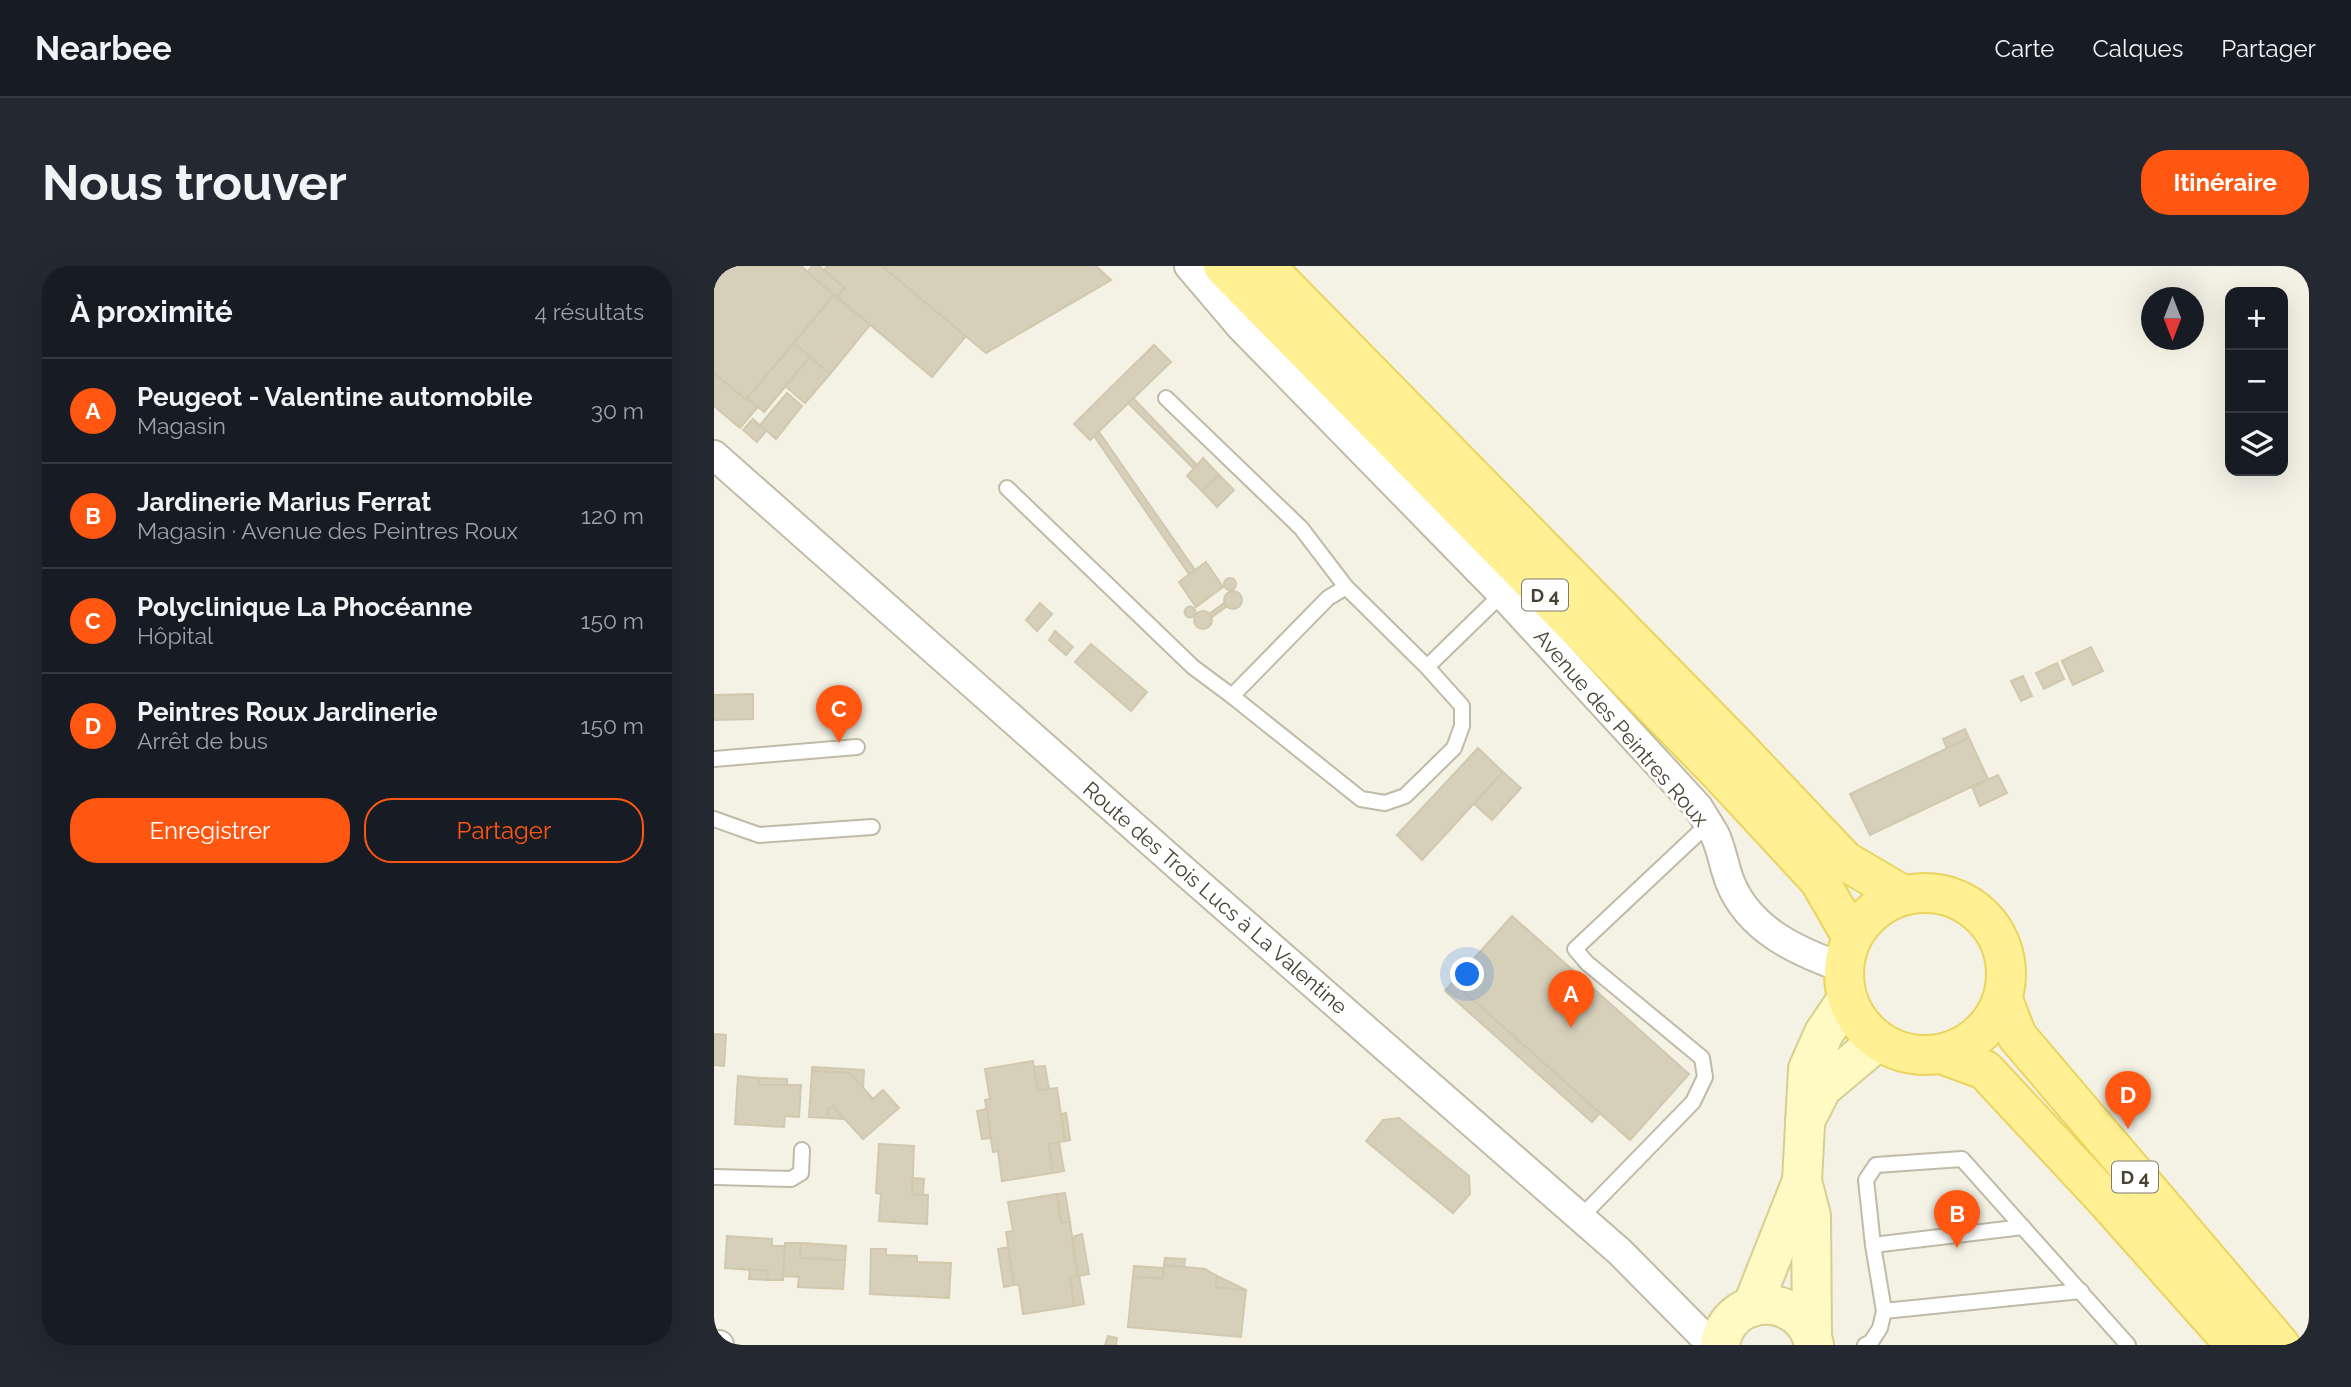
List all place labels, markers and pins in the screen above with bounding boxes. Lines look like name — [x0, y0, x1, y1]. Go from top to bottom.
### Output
pin: C — [816, 685, 862, 743]
pin: A — [1548, 970, 1594, 1028]
pin: D — [2105, 1071, 2151, 1129]
pin: B — [1934, 1190, 1980, 1248]

